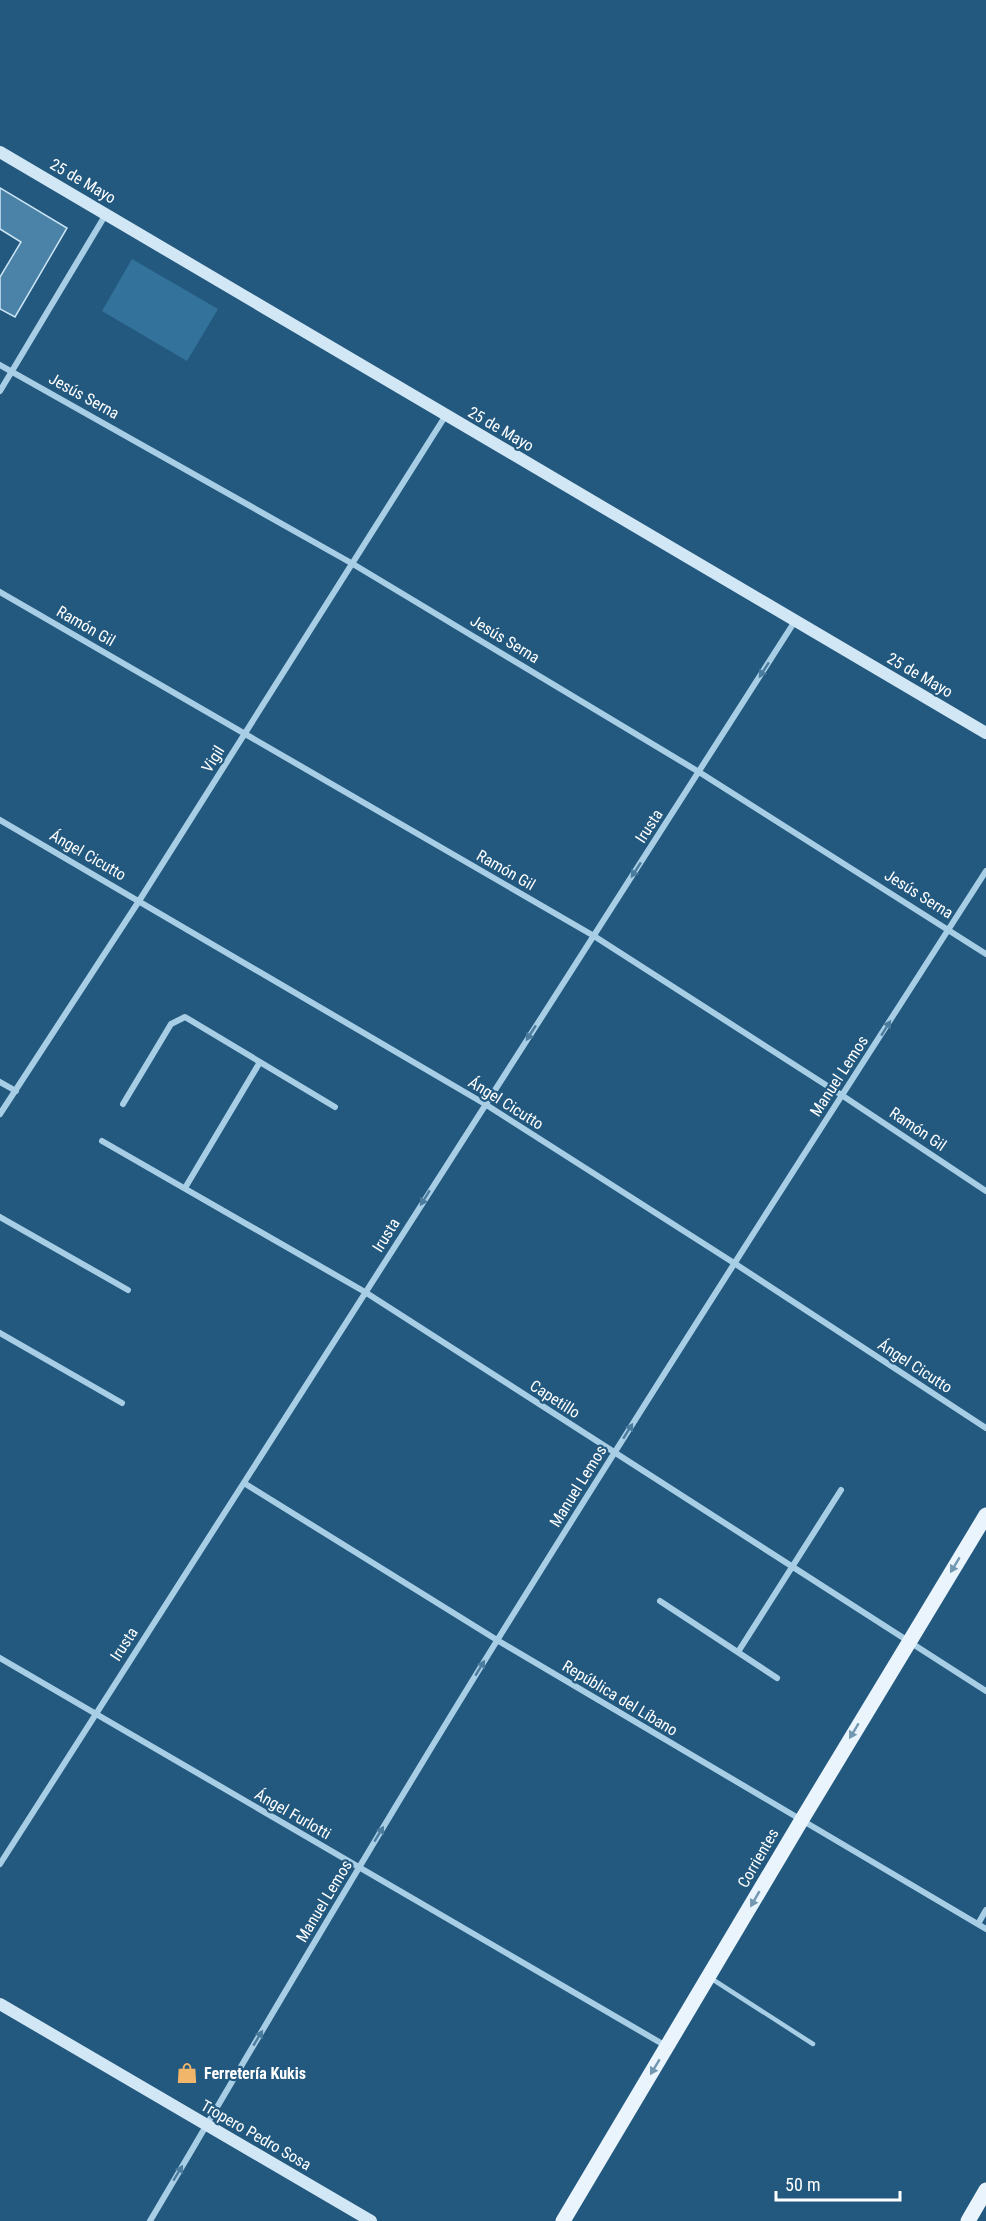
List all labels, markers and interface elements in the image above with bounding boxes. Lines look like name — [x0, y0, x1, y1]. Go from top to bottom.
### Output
street label: 25 de Mayo — [47, 155, 119, 207]
street label: Jesús Serna — [46, 369, 122, 423]
street label: 25 de Mayo — [465, 403, 537, 455]
street label: Ramón Gil — [53, 602, 119, 650]
street label: Jesús Serna — [467, 611, 543, 667]
street label: 25 de Mayo — [884, 649, 956, 701]
one-way arrow — [759, 662, 770, 678]
street label: Vigil — [198, 742, 228, 776]
street label: Irusta — [631, 806, 667, 846]
street label: Ángel Cicutto — [46, 826, 130, 884]
street label: Ramón Gil — [473, 846, 539, 894]
one-way arrow — [631, 861, 642, 878]
street label: Jesús Serna — [881, 865, 957, 923]
one-way arrow — [880, 1020, 891, 1037]
one-way arrow — [525, 1025, 536, 1042]
street label: Manuel Lemos — [806, 1032, 872, 1120]
street label: Ángel Cicutto — [465, 1072, 547, 1134]
street label: Ramón Gil — [886, 1103, 950, 1155]
one-way arrow — [420, 1189, 431, 1206]
street label: Irusta — [368, 1215, 404, 1255]
street label: Ángel Cicutto — [874, 1335, 956, 1397]
street label: Capetillo — [526, 1376, 584, 1422]
one-way arrow — [623, 1423, 634, 1440]
street label: Manuel Lemos — [545, 1442, 611, 1530]
one-way arrow — [950, 1557, 961, 1573]
street label: Irusta — [106, 1624, 142, 1664]
street label: República del Líbano — [559, 1656, 681, 1740]
one-way arrow — [475, 1660, 486, 1676]
one-way arrow — [849, 1723, 860, 1739]
street label: Ángel Furlotti — [252, 1785, 334, 1843]
one-way arrow — [374, 1825, 384, 1842]
street label: Corrientes — [733, 1825, 783, 1891]
street label: Manuel Lemos — [292, 1856, 356, 1946]
one-way arrow — [749, 1891, 760, 1907]
one-way arrow — [252, 2030, 263, 2046]
one-way arrow — [650, 2059, 660, 2076]
shop icon: Ferretería Kukis — [175, 2061, 199, 2085]
place label: Ferretería Kukis — [204, 2064, 306, 2083]
street label: Tropero Pedro Sosa — [197, 2096, 315, 2174]
one-way arrow — [173, 2164, 183, 2181]
scale bar — [776, 2164, 900, 2202]
text: 50 m — [785, 2174, 820, 2195]

